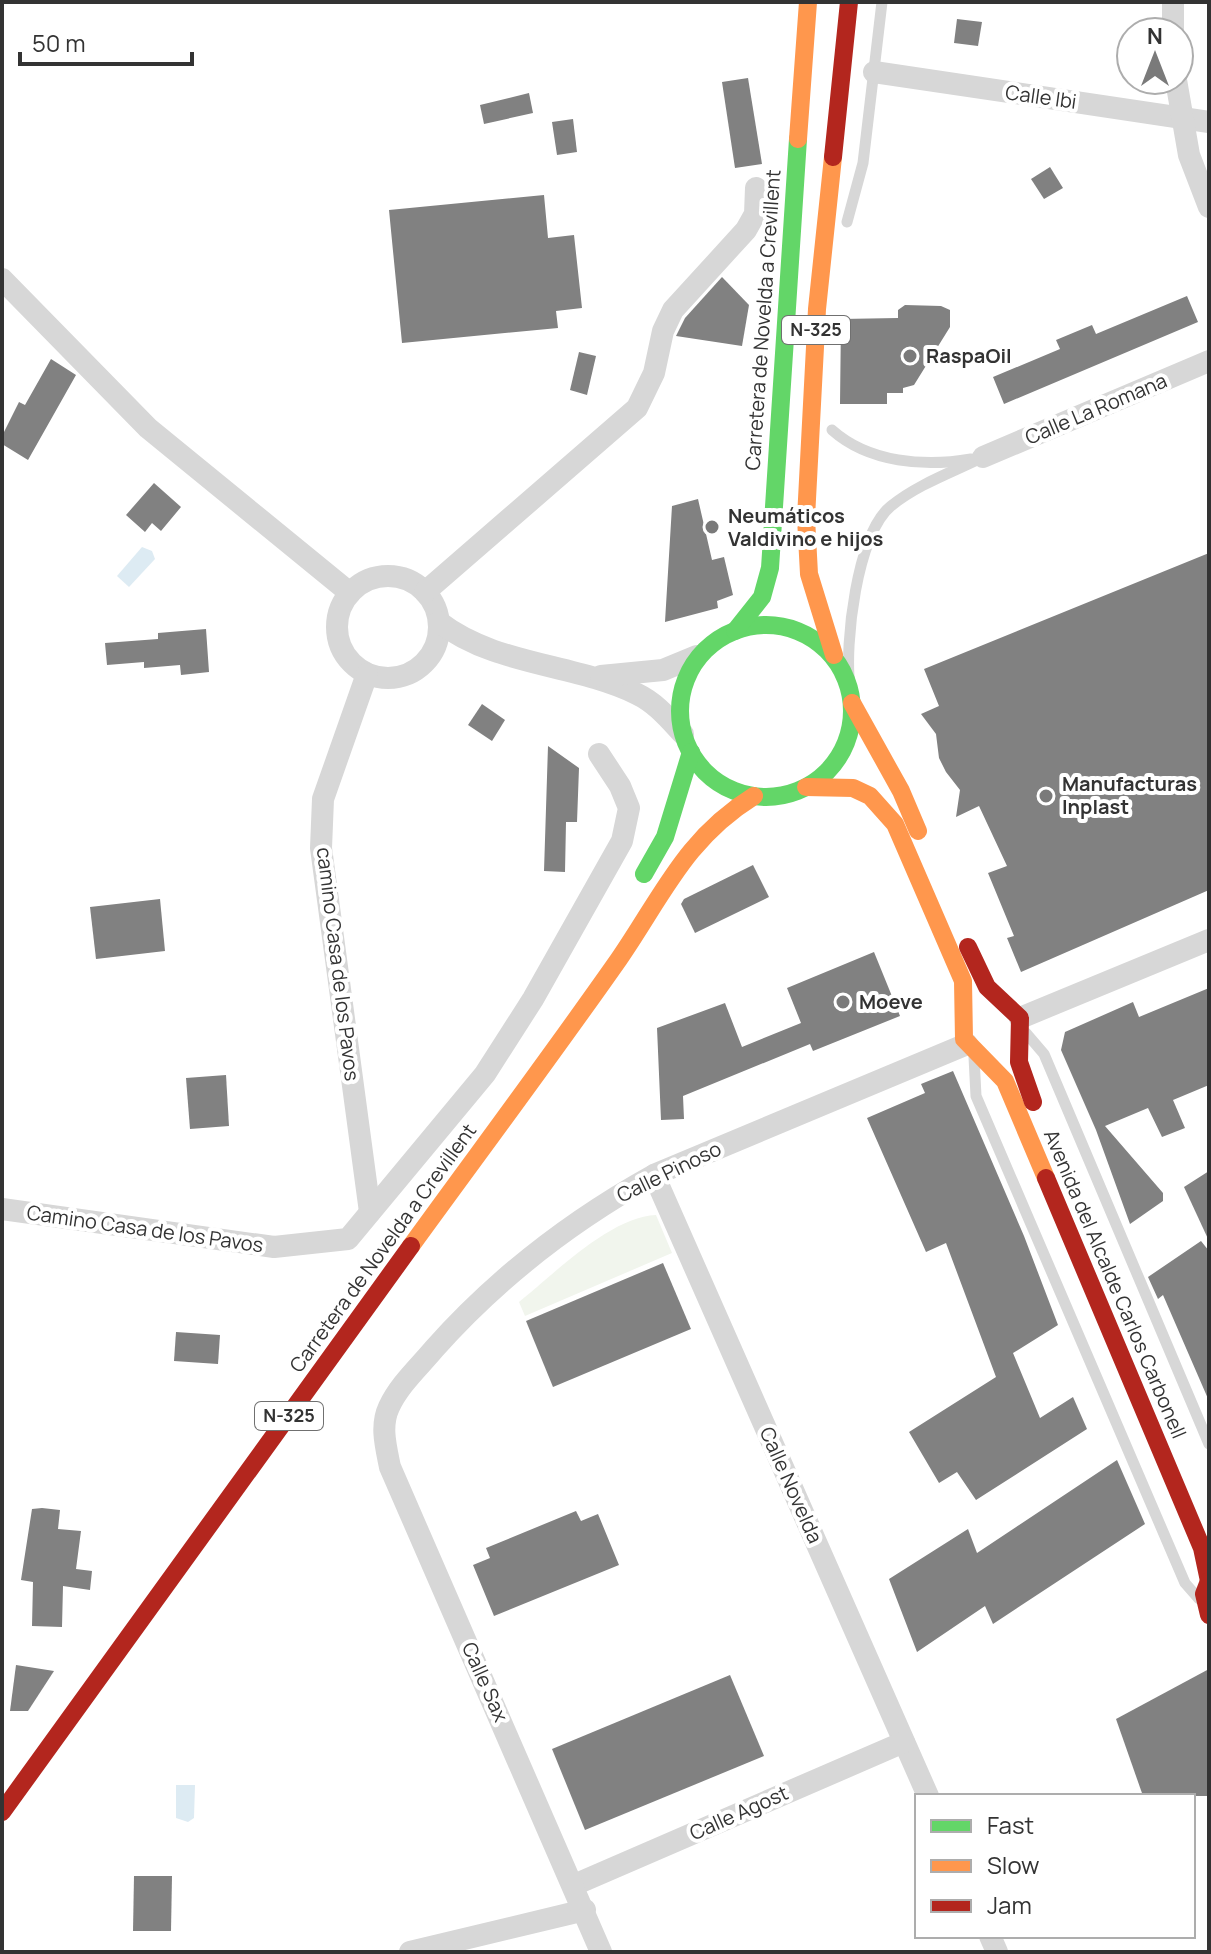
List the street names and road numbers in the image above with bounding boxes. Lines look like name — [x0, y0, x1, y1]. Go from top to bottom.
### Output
street label: Calle Ibi — [1004, 78, 1078, 115]
street label: Carretera de Novelda a Crevillent — [739, 169, 786, 471]
road number: N-325 — [782, 316, 850, 344]
street label: Calle La Romana — [1021, 367, 1171, 451]
street label: camino Casa de los Pavos — [311, 846, 366, 1082]
street label: Carretera de Novelda a Crevillent — [283, 1118, 482, 1378]
street label: Avenida del Alcalde Carlos Carbonell — [1038, 1125, 1193, 1442]
street label: Calle Pinoso — [612, 1135, 726, 1208]
street label: Camino Casa de los Pavos — [25, 1199, 265, 1258]
road number: N-325 — [255, 1402, 323, 1430]
street label: Calle Novelda — [754, 1422, 829, 1547]
street label: Calle Sax — [456, 1638, 515, 1726]
street label: Calle Agost — [685, 1779, 792, 1846]

